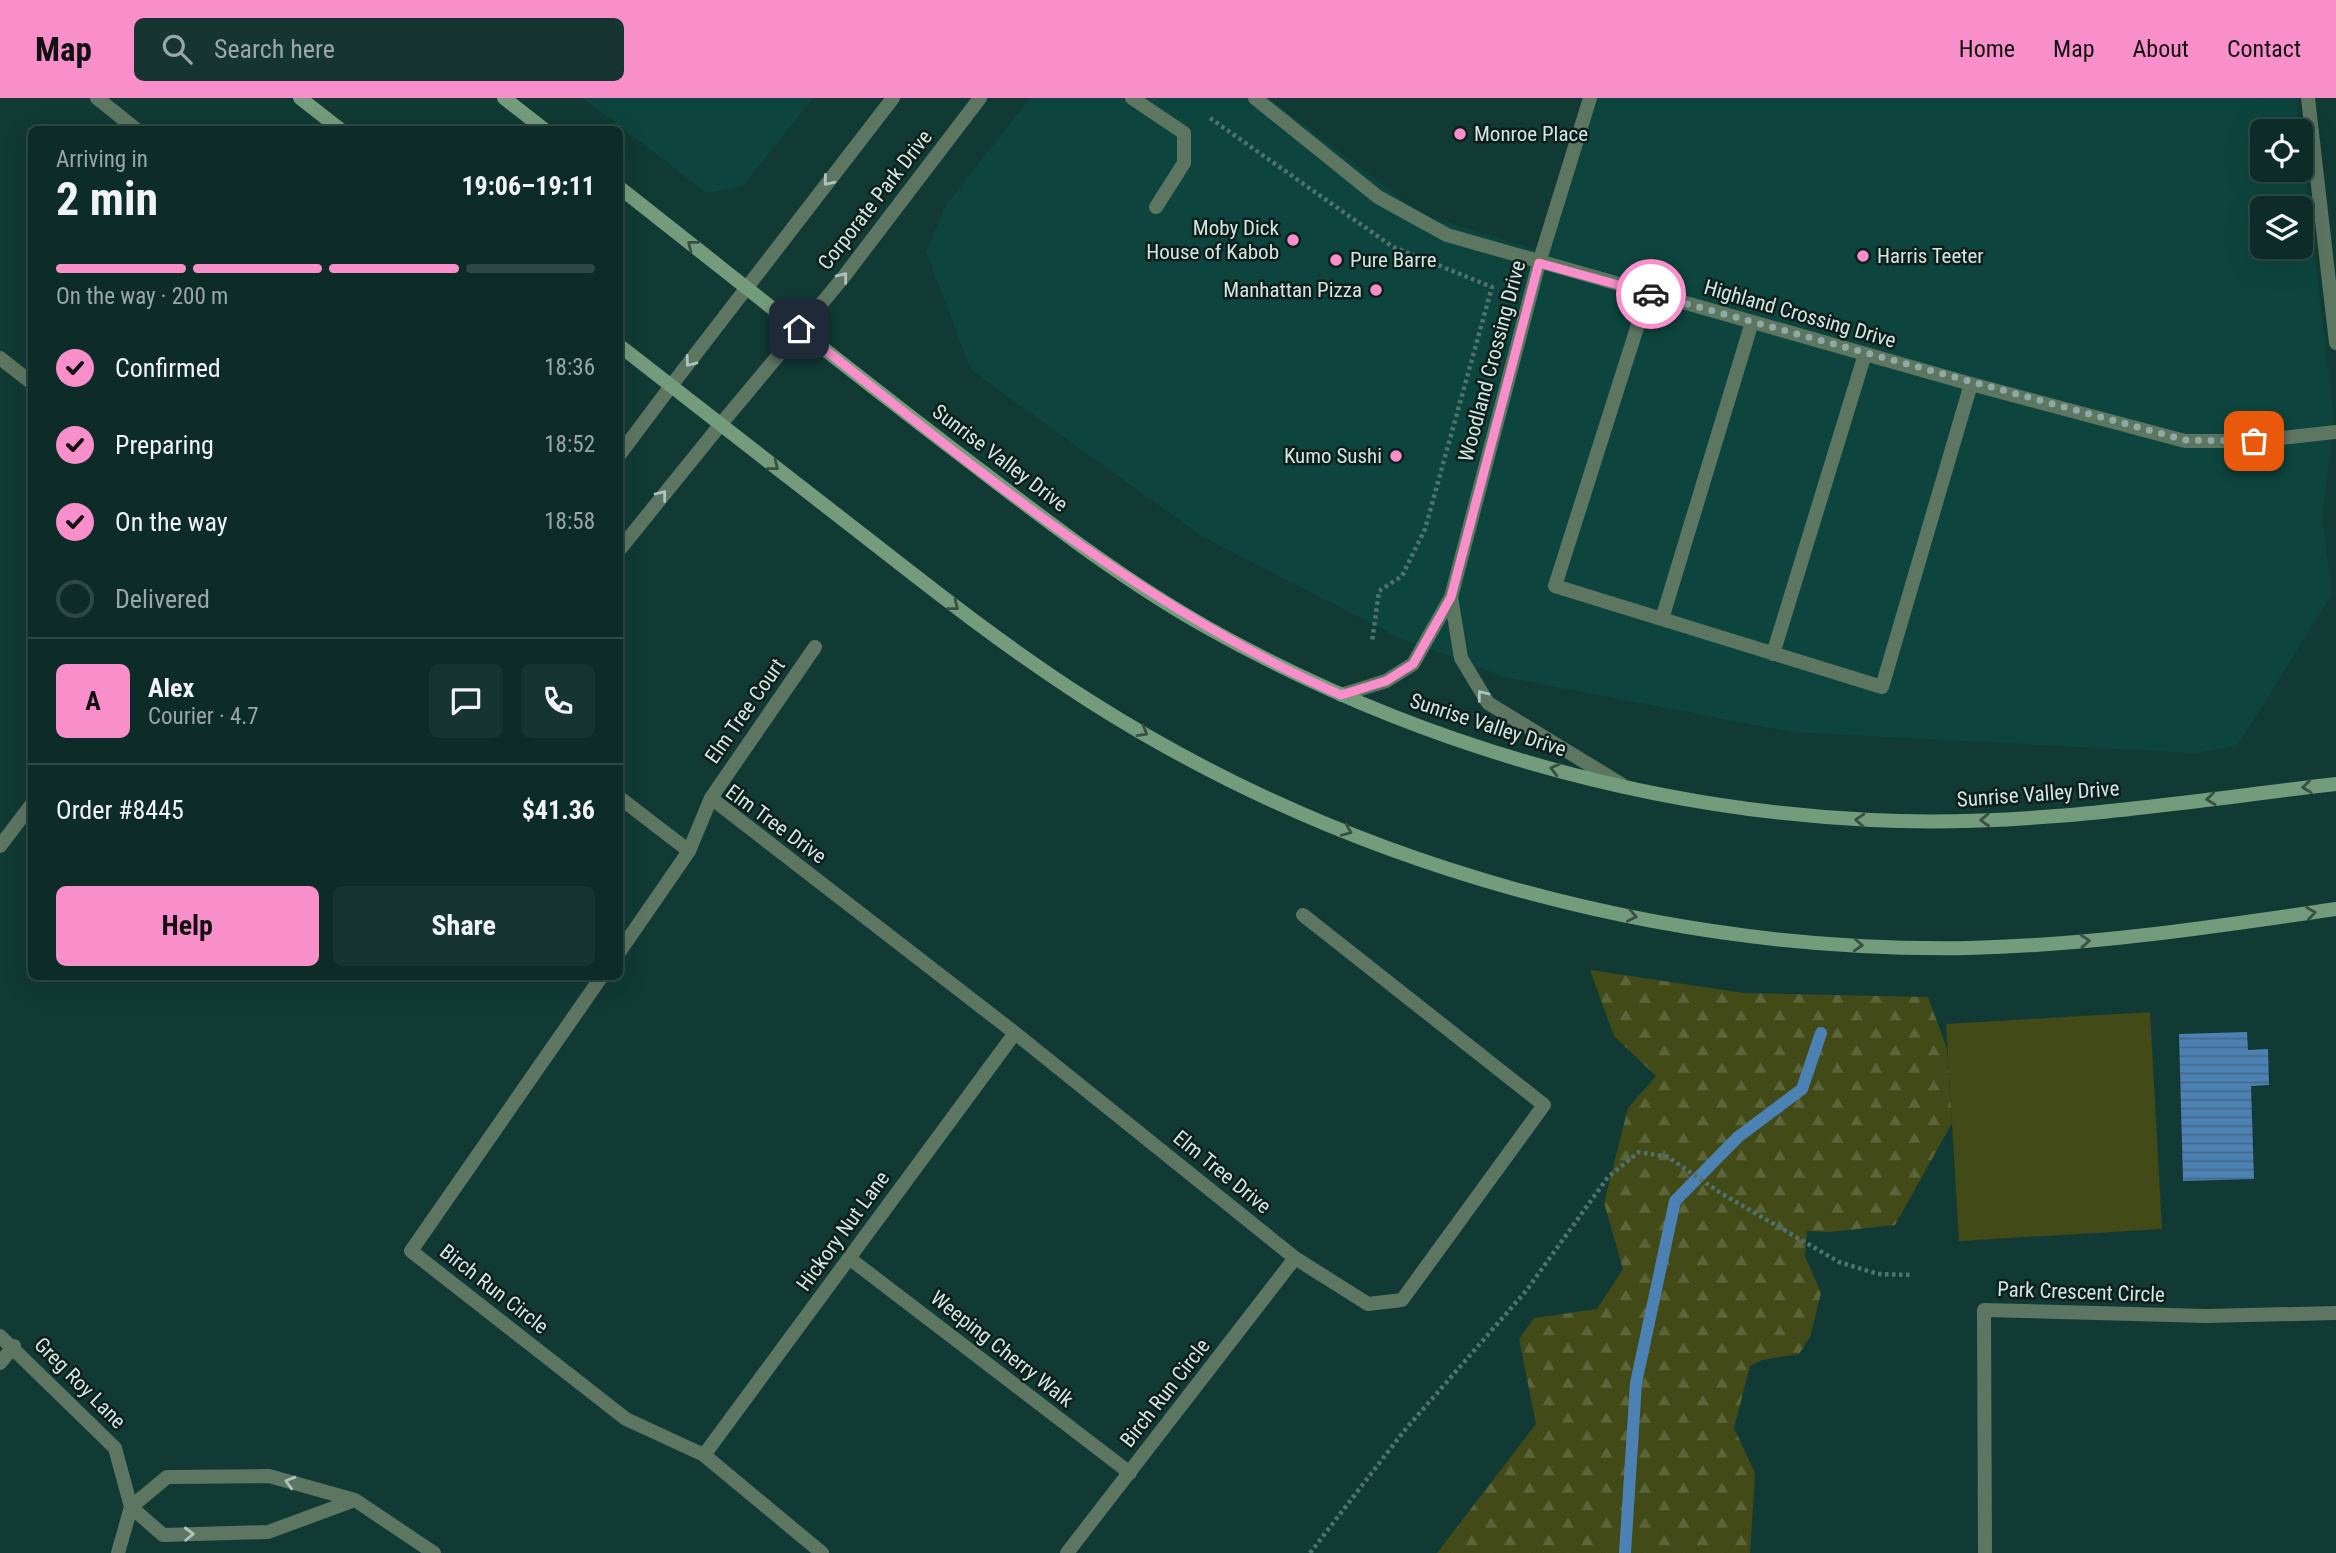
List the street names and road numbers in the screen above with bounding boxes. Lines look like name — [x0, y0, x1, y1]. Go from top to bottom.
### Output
street label: Corporate Park Drive — [813, 125, 937, 275]
street label: Woodland Crossing Drive — [1454, 258, 1530, 464]
street label: Highland Crossing Drive — [1701, 275, 1899, 353]
street label: Sunrise Valley Drive — [928, 399, 1072, 517]
street label: Elm Tree Court — [700, 654, 790, 768]
street label: Sunrise Valley Drive — [1407, 688, 1569, 762]
street label: Sunrise Valley Drive — [1956, 776, 2120, 812]
street label: Elm Tree Drive — [721, 780, 831, 869]
street label: Elm Tree Drive — [1168, 1125, 1276, 1219]
street label: Hickory Nut Lane — [792, 1166, 895, 1295]
street label: Birch Run Circle — [435, 1239, 553, 1339]
street label: Park Crescent Circle — [1997, 1277, 2165, 1307]
street label: Weeping Cherry Walk — [926, 1286, 1078, 1412]
street label: Greg Roy Lane — [30, 1333, 131, 1434]
street label: Birch Run Circle — [1115, 1334, 1215, 1452]

